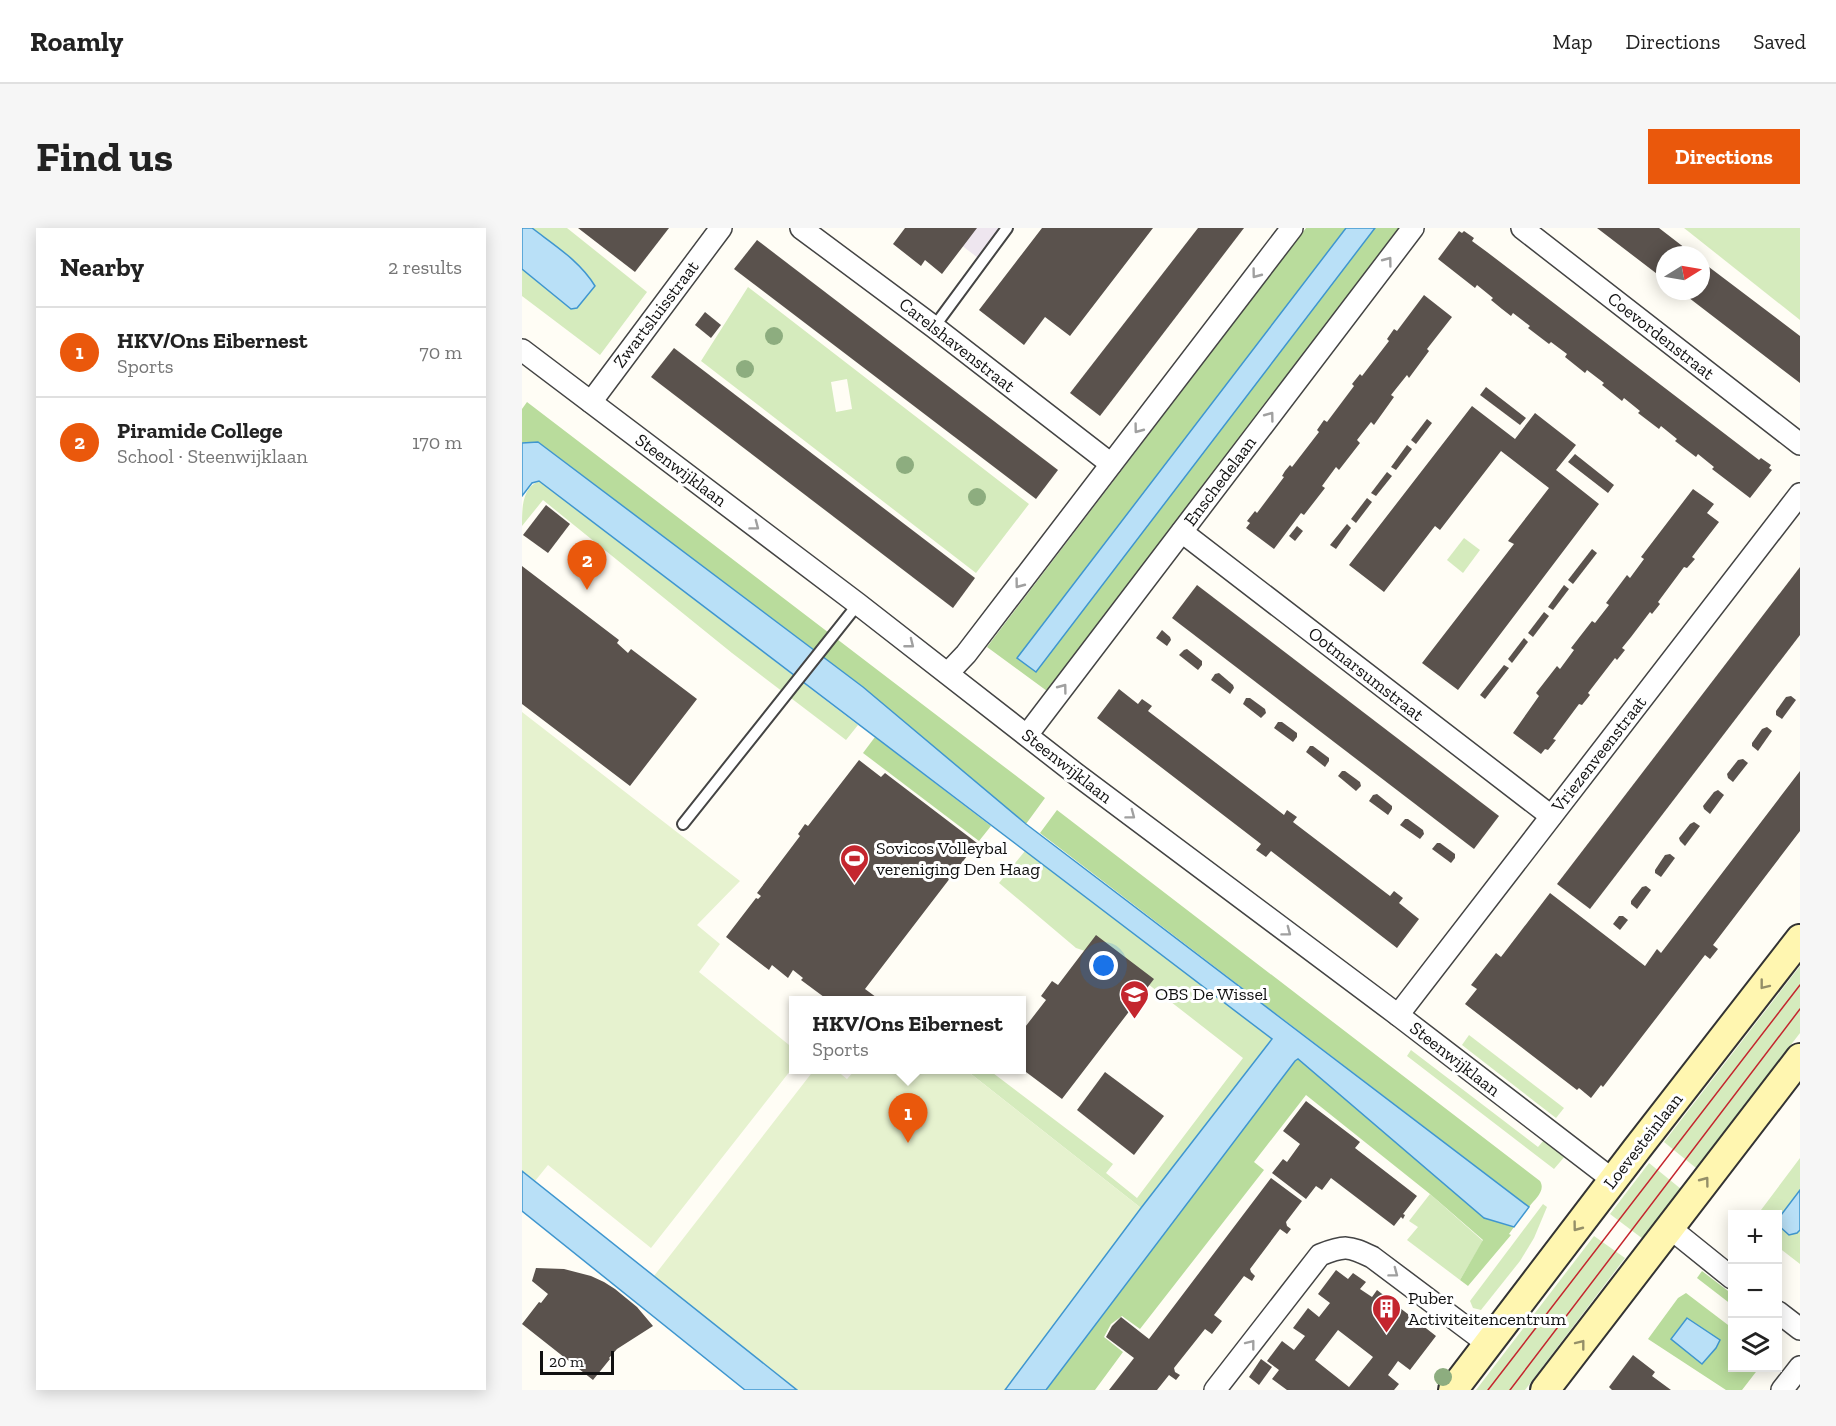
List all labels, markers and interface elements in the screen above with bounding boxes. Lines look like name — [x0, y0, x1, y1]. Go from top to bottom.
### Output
text: Roamly — [30, 25, 123, 58]
text: Map — [1553, 29, 1593, 54]
text: Directions — [1626, 29, 1720, 54]
text: Saved — [1753, 29, 1806, 54]
button: Directions — [1648, 129, 1800, 184]
text: Find us — [36, 131, 173, 182]
north arrow — [1656, 246, 1710, 300]
text: Nearby — [60, 251, 144, 283]
text: 2 results — [388, 255, 462, 279]
street label: Zwartsluisstraat — [609, 256, 704, 372]
one-way arrow — [1381, 257, 1392, 268]
one-way arrow — [1252, 268, 1263, 279]
street label: Coevordenstraat — [1603, 287, 1719, 385]
street label: Carelshavenstraat — [895, 293, 1020, 397]
text: HKV/Ons Eibernest — [117, 327, 308, 354]
text: 1 — [75, 340, 84, 364]
text: 70 m — [419, 340, 462, 364]
text: Sports — [117, 354, 174, 378]
one-way arrow — [1262, 412, 1273, 423]
text: Piramide College — [117, 417, 283, 444]
one-way arrow — [1134, 423, 1145, 434]
street label: Steenwijklaan — [631, 429, 731, 512]
text: 2 — [74, 430, 85, 454]
text: 170 m — [412, 430, 462, 454]
street label: Enschedelaan — [1179, 431, 1261, 530]
text: School · Steenwijklaan — [117, 444, 308, 468]
one-way arrow — [748, 518, 759, 529]
pin: 2 — [568, 540, 606, 590]
one-way arrow — [1015, 577, 1026, 588]
street label: Ootmarsumstraat — [1304, 622, 1428, 726]
one-way arrow — [903, 637, 914, 648]
one-way arrow — [1055, 684, 1066, 695]
street label: Vriezenveenstraat — [1546, 691, 1651, 817]
street label: Steenwijklaan — [1018, 724, 1117, 808]
one-way arrow — [1124, 807, 1135, 818]
place label: Sovicos Volleybal vereniging Den Haag — [876, 837, 1040, 880]
sports icon: Sovicos Volleybal vereniging Den Haag — [839, 842, 871, 884]
one-way arrow — [1280, 924, 1291, 935]
your location — [1089, 951, 1118, 980]
school or university icon: OBS De Wissel — [1118, 978, 1150, 1020]
one-way arrow — [1761, 978, 1772, 989]
place label: OBS De Wissel — [1155, 983, 1268, 1005]
popup — [789, 996, 1026, 1074]
text: HKV/Ons Eibernest — [812, 1010, 1003, 1037]
street label: Steenwijklaan — [1406, 1017, 1505, 1101]
text: Sports — [812, 1037, 869, 1061]
street label: Loevesteinlaan — [1599, 1088, 1688, 1193]
pin: 1 — [888, 1094, 928, 1143]
one-way arrow — [1698, 1177, 1709, 1188]
map controls — [1728, 1210, 1782, 1372]
button: + — [1728, 1210, 1782, 1264]
one-way arrow — [1574, 1220, 1585, 1231]
button: − — [1728, 1264, 1782, 1318]
one-way arrow — [1387, 1266, 1398, 1277]
place label: Puber Activiteitencentrum — [1408, 1287, 1566, 1330]
building icon: Puber Activiteitencentrum — [1371, 1292, 1403, 1334]
button: layers — [1728, 1318, 1782, 1372]
one-way arrow — [1573, 1339, 1584, 1350]
one-way arrow — [1243, 1340, 1254, 1351]
scale bar — [540, 1348, 614, 1376]
text: 20 m — [549, 1352, 584, 1371]

